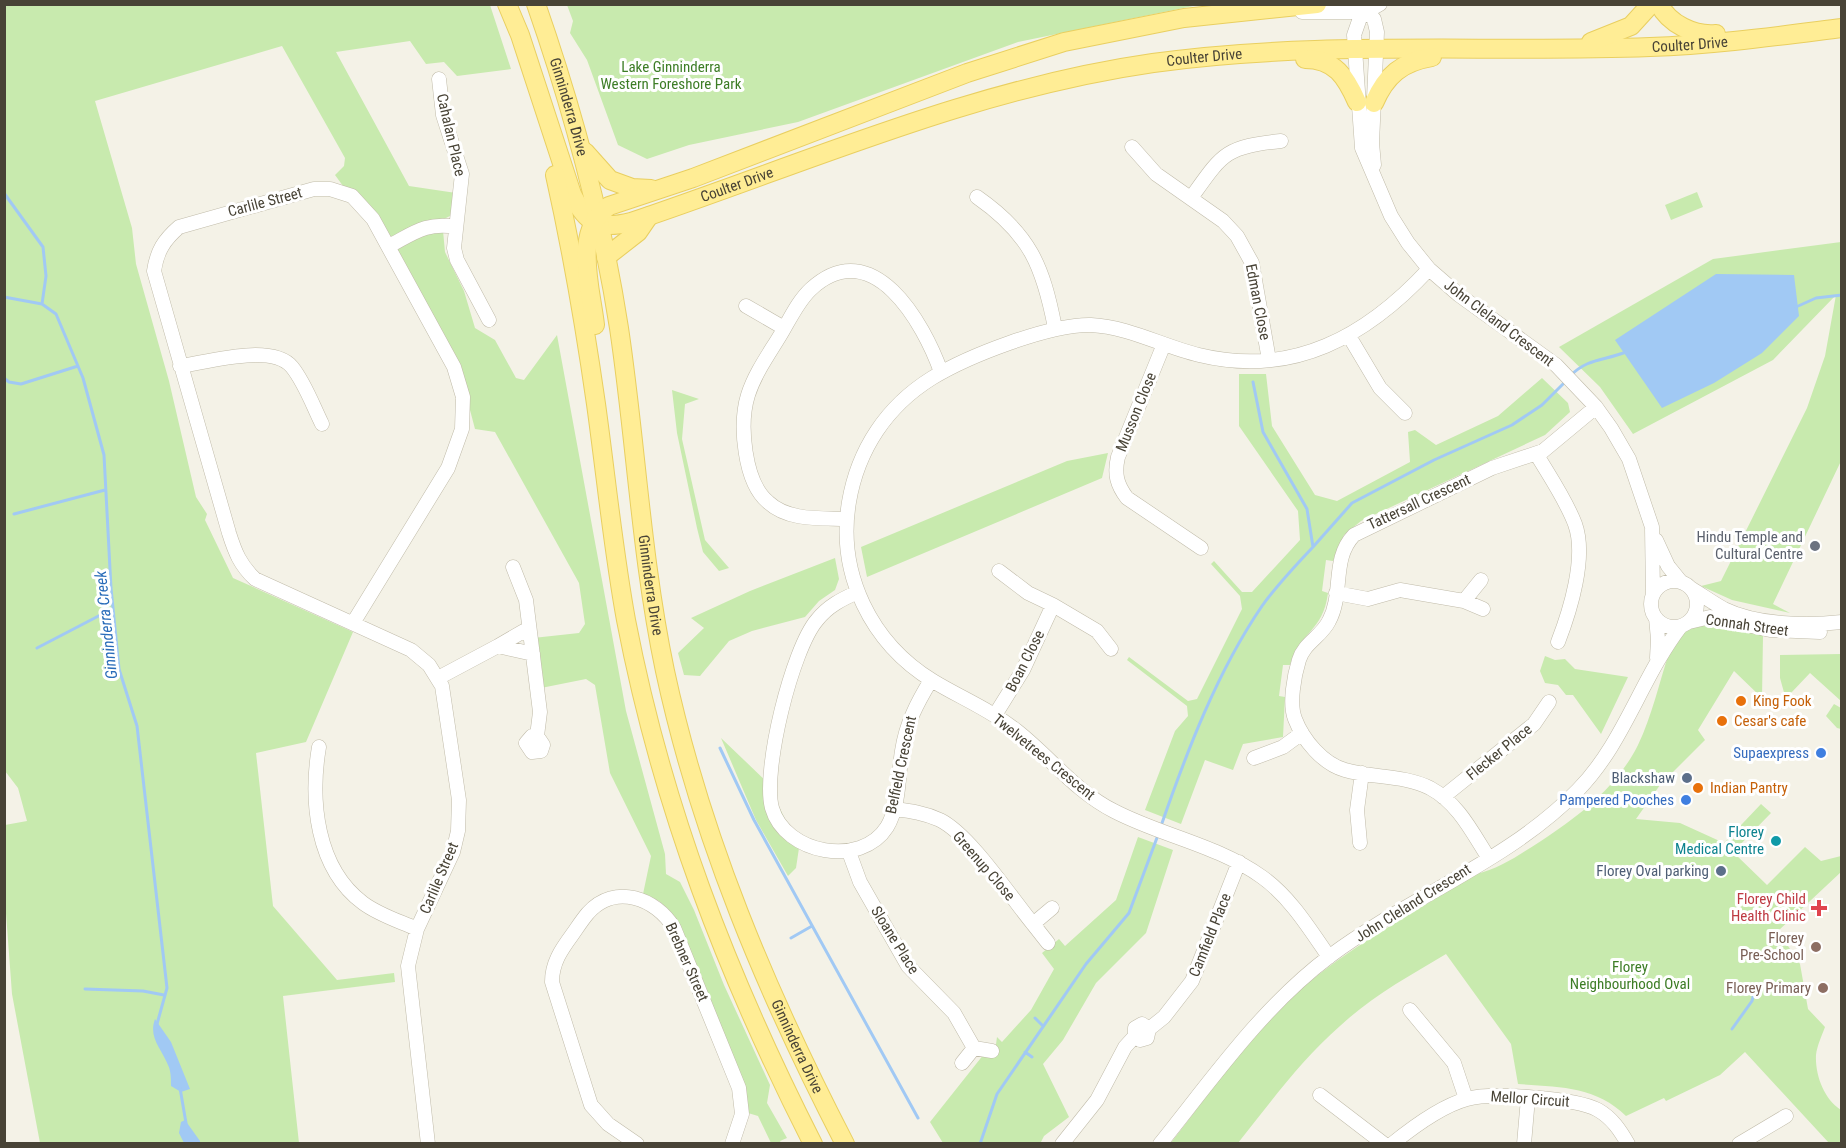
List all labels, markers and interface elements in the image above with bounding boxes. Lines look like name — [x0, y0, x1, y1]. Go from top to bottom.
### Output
street label: Coulter Drive — [1651, 33, 1729, 56]
street label: Coulter Drive — [1165, 45, 1243, 70]
street label: Ginninderra Drive — [546, 56, 591, 158]
park label: Lake Ginninderra Western Foreshore Park — [600, 58, 742, 93]
street label: Cahalan Place — [433, 92, 469, 178]
street label: Coulter Drive — [698, 163, 776, 206]
street label: Carlile Street — [226, 183, 304, 221]
street label: Edman Close — [1242, 262, 1274, 342]
street label: John Cleland Crescent — [1440, 276, 1558, 370]
street label: Musson Close — [1112, 370, 1160, 454]
street label: Tattersall Crescent — [1365, 470, 1473, 534]
place label: Hindu Temple and Cultural Centre — [1697, 528, 1803, 563]
street label: Ginninderra Drive — [635, 534, 667, 637]
marker: Hindu Temple and Cultural Centre — [1808, 539, 1822, 553]
water label: Ginninderra Creek — [91, 569, 121, 680]
street label: Connah Street — [1704, 610, 1790, 640]
street label: Boan Close — [1002, 627, 1048, 695]
place label: King Fook — [1753, 692, 1812, 710]
marker: King Fook — [1734, 694, 1748, 708]
street label: Twelvetrees Crescent — [989, 710, 1099, 804]
place label: Cesar's cafe — [1734, 712, 1806, 730]
street label: Belfield Crescent — [882, 714, 920, 816]
marker: Cesar's cafe — [1715, 714, 1729, 728]
street label: Flecker Place — [1463, 720, 1535, 784]
place label: Supaexpress — [1733, 744, 1809, 762]
marker: Supaexpress — [1814, 746, 1828, 760]
place label: Blackshaw — [1611, 769, 1675, 787]
marker: Blackshaw — [1680, 771, 1694, 785]
place label: Indian Pantry — [1710, 779, 1788, 797]
marker: Indian Pantry — [1691, 781, 1705, 795]
place label: Pampered Pooches — [1559, 791, 1674, 809]
marker: Pampered Pooches — [1679, 793, 1693, 807]
place label: Florey Medical Centre — [1675, 823, 1764, 858]
street label: Greenup Close — [949, 828, 1019, 904]
marker: Florey Medical Centre — [1769, 834, 1783, 848]
street label: Carlile Street — [416, 839, 462, 917]
street label: John Cleland Crescent — [1352, 860, 1474, 946]
place label: Florey Oval parking — [1596, 862, 1709, 880]
marker: Florey Oval parking — [1714, 864, 1728, 878]
place label: Florey Child Health Clinic — [1731, 890, 1806, 925]
street label: Camfield Place — [1185, 891, 1235, 979]
marker: Florey Child Health Clinic — [1810, 899, 1828, 917]
street label: Sloane Place — [867, 903, 923, 977]
street label: Brebner Street — [662, 920, 712, 1004]
place label: Florey Pre-School — [1740, 929, 1804, 964]
marker: Florey Pre-School — [1809, 940, 1823, 954]
park label: Florey Neighbourhood Oval — [1570, 958, 1690, 993]
place label: Florey Primary — [1726, 979, 1811, 997]
marker: Florey Primary — [1816, 981, 1830, 995]
street label: Ginninderra Drive — [767, 997, 827, 1096]
street label: Mellor Circuit — [1490, 1087, 1570, 1111]

